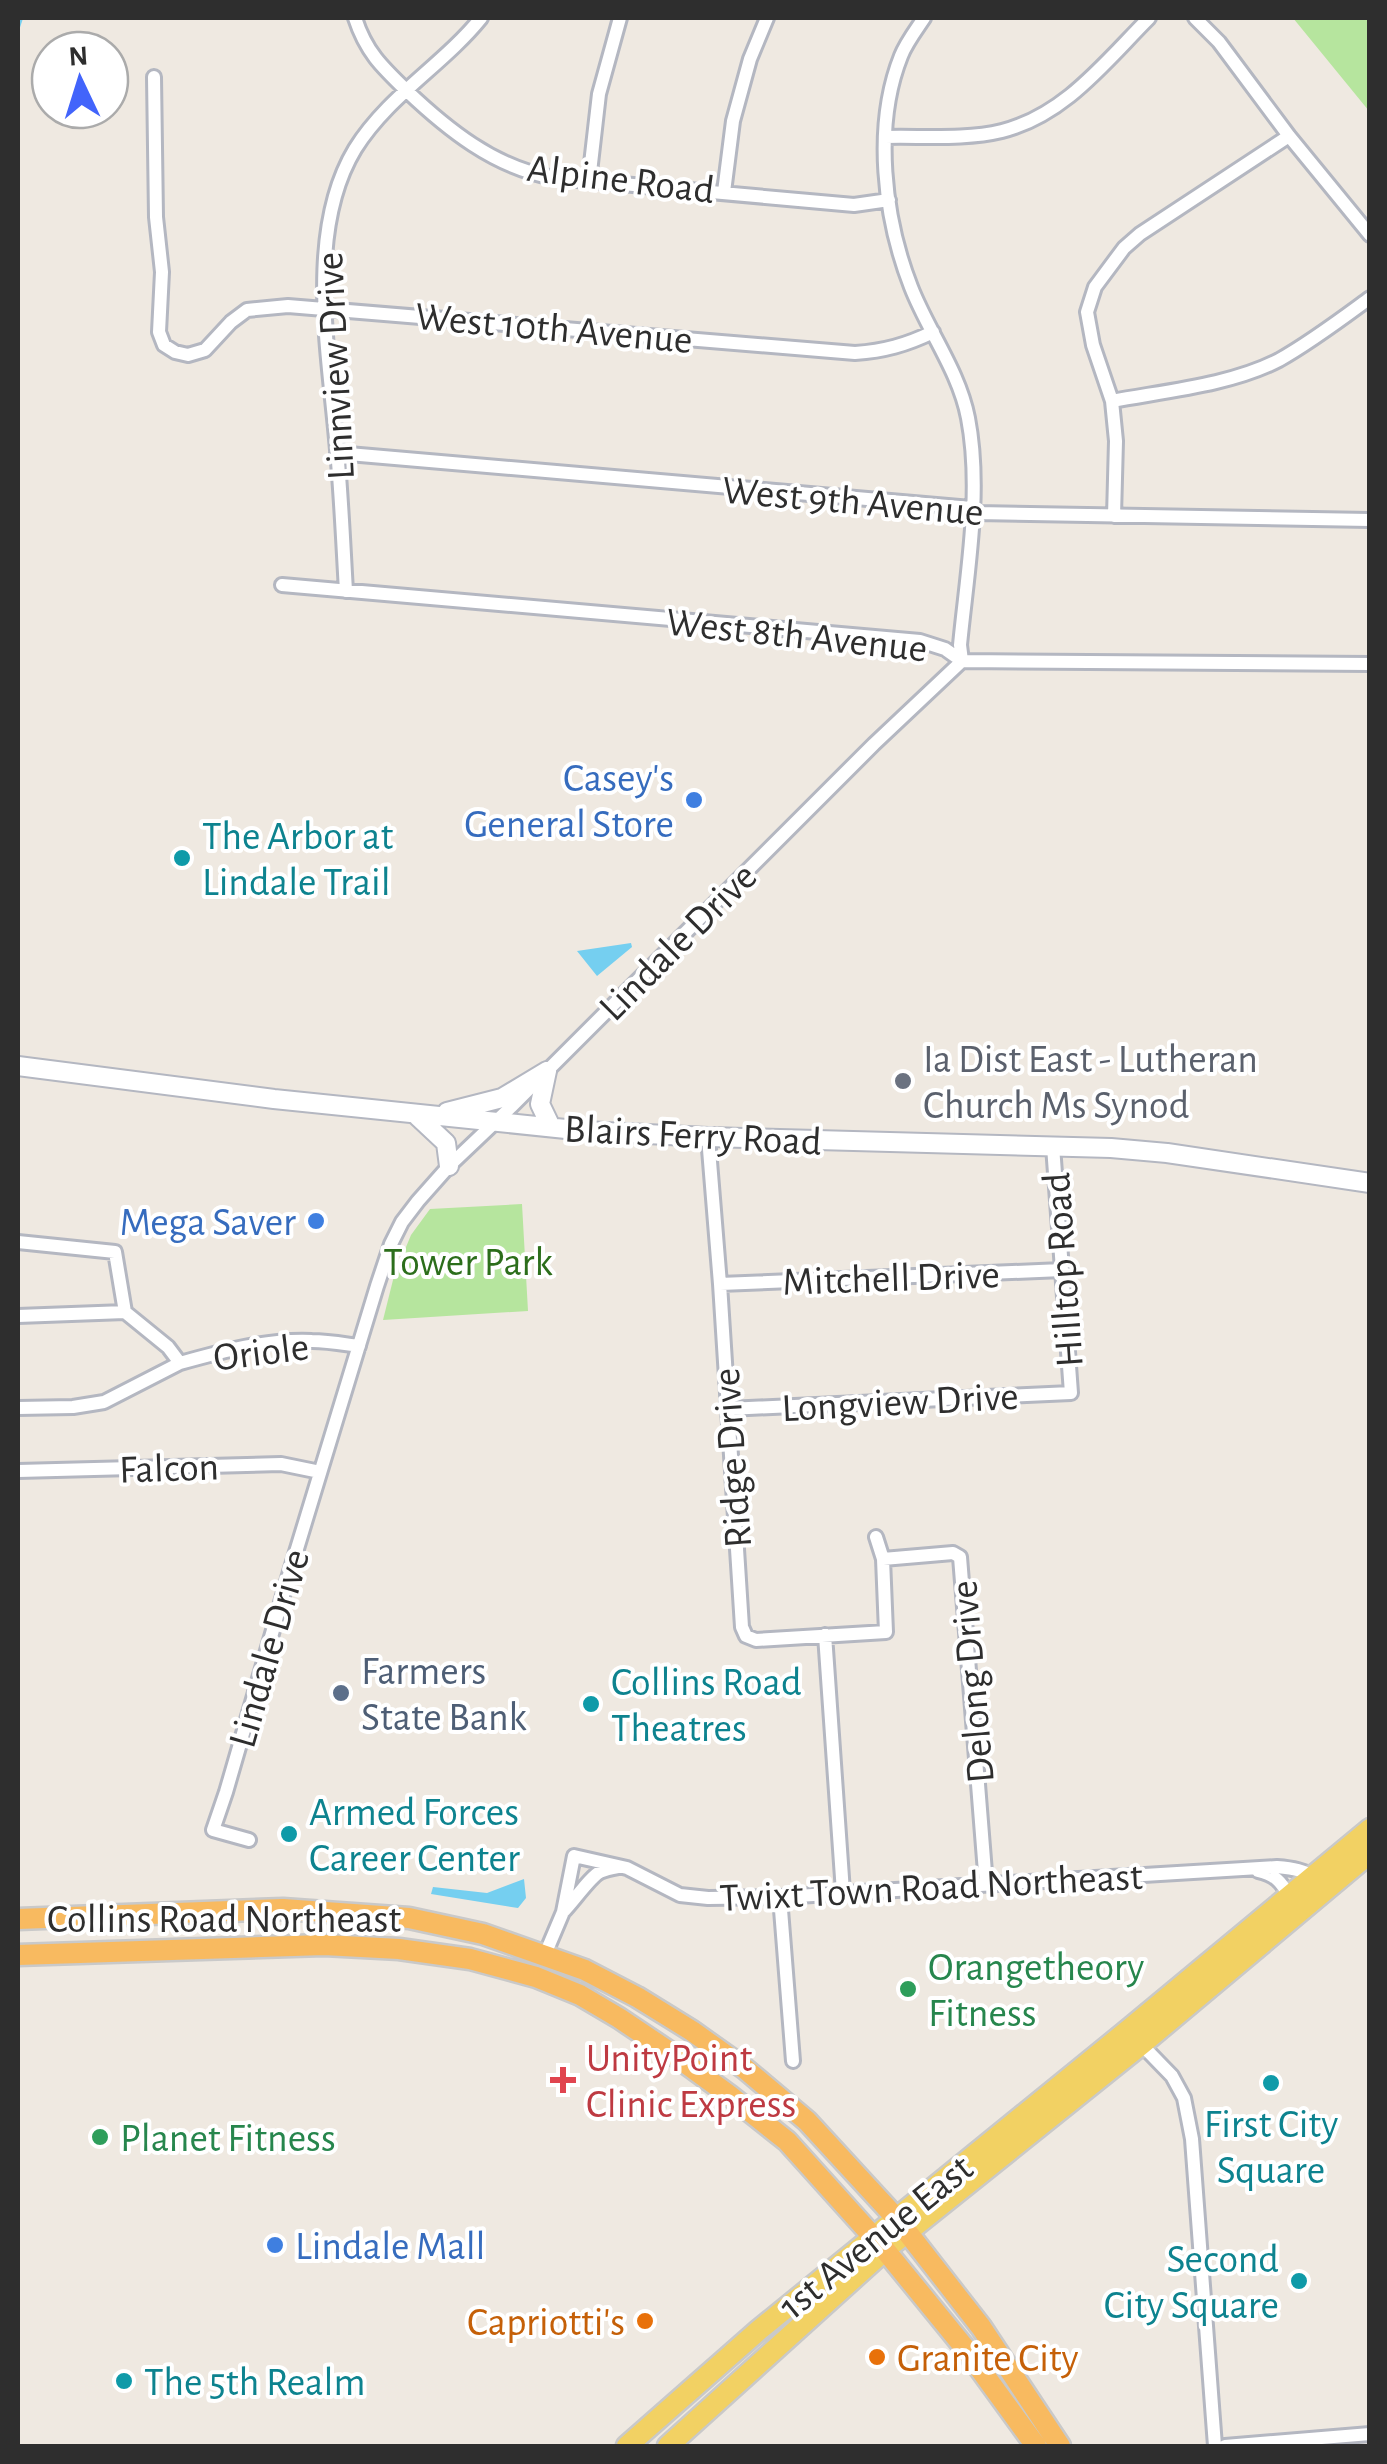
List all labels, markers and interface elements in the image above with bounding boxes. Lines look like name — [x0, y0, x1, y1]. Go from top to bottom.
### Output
north arrow — [30, 30, 130, 130]
text: N — [68, 42, 89, 72]
street label: Alpine Road — [525, 149, 717, 211]
street label: Linnview Drive — [310, 251, 362, 481]
street label: West 10th Avenue — [414, 297, 694, 361]
street label: West 9th Avenue — [721, 471, 985, 533]
street label: West 8th Avenue — [664, 602, 929, 670]
place label: Casey's General Store — [464, 759, 674, 845]
marker: Casey's General Store — [683, 789, 705, 811]
place label: The Arbor at Lindale Trail — [202, 817, 394, 903]
marker: The Arbor at Lindale Trail — [171, 847, 193, 869]
street label: Lindale Drive — [592, 856, 765, 1029]
place label: Ia Dist East - Lutheran Church Ms Synod — [923, 1040, 1258, 1126]
marker: Ia Dist East - Lutheran Church Ms Synod — [892, 1070, 914, 1092]
street label: Blairs Ferry Road — [563, 1109, 823, 1163]
street label: Hilltop Road — [1037, 1171, 1091, 1369]
place label: Mega Saver — [119, 1203, 296, 1243]
marker: Mega Saver — [305, 1210, 327, 1232]
park label: Tower Park — [383, 1243, 553, 1283]
street label: Mitchell Drive — [782, 1255, 1001, 1303]
street label: Oriole — [211, 1327, 311, 1379]
street label: Ridge Drive — [707, 1367, 759, 1549]
street label: Longview Drive — [781, 1377, 1020, 1429]
street label: Falcon — [118, 1447, 220, 1491]
street label: Lindale Drive — [223, 1545, 317, 1752]
street label: Delong Drive — [944, 1579, 1002, 1785]
place label: Farmers State Bank — [361, 1652, 527, 1738]
place label: Collins Road Theatres — [611, 1663, 802, 1749]
marker: Farmers State Bank — [330, 1682, 352, 1704]
marker: Collins Road Theatres — [580, 1693, 602, 1715]
place label: Armed Forces Career Center — [309, 1793, 520, 1879]
marker: Armed Forces Career Center — [278, 1823, 300, 1845]
street label: Twixt Town Road Northeast — [719, 1857, 1144, 1919]
street label: Collins Road Northeast — [47, 1900, 401, 1940]
place label: Orangetheory Fitness — [928, 1948, 1144, 2034]
marker: Orangetheory Fitness — [897, 1978, 919, 2000]
place label: UnityPoint Clinic Express — [586, 2039, 796, 2125]
marker: UnityPoint Clinic Express — [550, 2067, 576, 2093]
marker: First City Square — [1260, 2072, 1282, 2094]
place label: First City Square — [1204, 2105, 1338, 2191]
place label: Planet Fitness — [120, 2119, 336, 2159]
marker: Planet Fitness — [89, 2126, 111, 2148]
street label: 1st Avenue East — [772, 2148, 981, 2327]
place label: Lindale Mall — [295, 2227, 485, 2267]
marker: Lindale Mall — [264, 2234, 286, 2256]
place label: Second City Square — [1104, 2240, 1279, 2326]
marker: Second City Square — [1288, 2270, 1310, 2292]
place label: Capriotti's — [467, 2303, 625, 2343]
marker: Capriotti's — [634, 2310, 656, 2332]
place label: Granite City — [897, 2339, 1079, 2379]
marker: Granite City — [866, 2346, 888, 2368]
place label: The 5th Realm — [144, 2363, 365, 2403]
marker: The 5th Realm — [113, 2370, 135, 2392]

